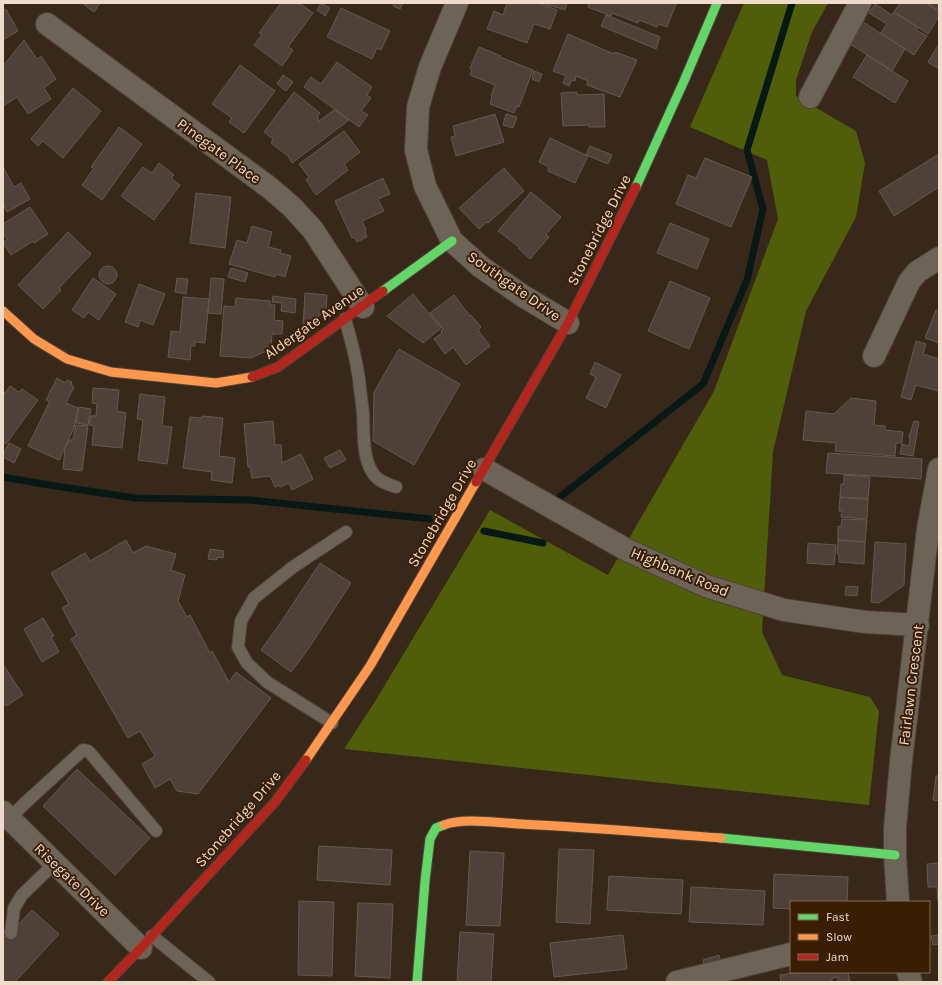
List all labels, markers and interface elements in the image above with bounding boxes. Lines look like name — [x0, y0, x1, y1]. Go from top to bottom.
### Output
street label: Pinegate Place — [174, 115, 264, 187]
street label: Stonebridge Drive — [563, 172, 635, 288]
street label: Southgate Drive — [464, 247, 564, 325]
street label: Aldergate Avenue — [261, 281, 367, 363]
street label: Stonebridge Drive — [404, 456, 480, 570]
street label: Highbank Road — [628, 543, 732, 601]
street label: Fairlawn Crescent — [895, 623, 927, 747]
street label: Stonebridge Drive — [191, 767, 285, 871]
street label: Risegate Drive — [31, 840, 113, 920]
legend — [790, 901, 930, 973]
text: Fast — [826, 910, 850, 924]
text: Slow — [826, 930, 852, 944]
text: Jam — [826, 950, 849, 964]

